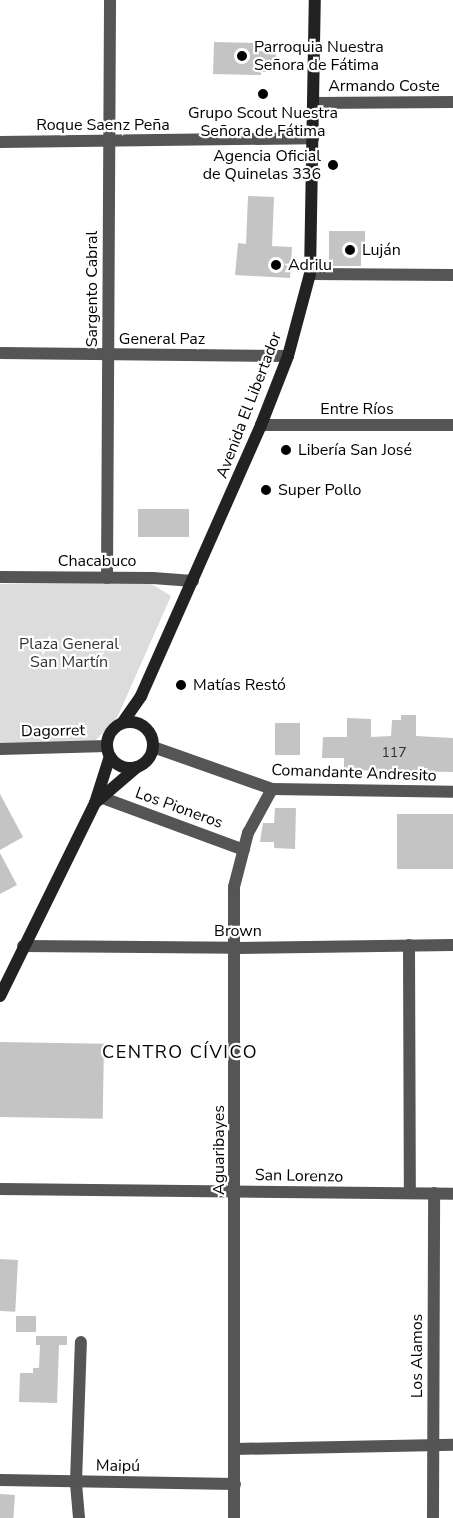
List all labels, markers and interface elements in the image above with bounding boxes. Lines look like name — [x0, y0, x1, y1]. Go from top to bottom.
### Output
place label: Parroquia Nuestra Señora de Fátima — [254, 37, 384, 75]
marker: Parroquia Nuestra Señora de Fátima — [235, 49, 249, 63]
street label: Armando Coste — [328, 76, 440, 96]
marker: Grupo Scout Nuestra Señora de Fátima — [256, 87, 270, 101]
place label: Grupo Scout Nuestra Señora de Fátima — [188, 103, 338, 141]
street label: Roque Saenz Peña — [36, 115, 170, 135]
place label: Agencia Oficial de Quinelas 336 — [203, 146, 321, 184]
marker: Agencia Oficial de Quinelas 336 — [326, 158, 340, 172]
street label: Sargento Cabral — [82, 231, 102, 347]
place label: Luján — [362, 240, 401, 260]
marker: Luján — [343, 243, 357, 257]
place label: Adrilu — [288, 255, 332, 275]
marker: Adrilu — [269, 258, 283, 272]
street label: General Paz — [119, 329, 205, 349]
street label: Avenida El Libertador — [212, 329, 286, 481]
street label: Entre Ríos — [320, 399, 394, 419]
place label: Libería San José — [298, 440, 412, 460]
marker: Libería San José — [279, 443, 293, 457]
place label: Super Pollo — [278, 480, 361, 500]
marker: Super Pollo — [259, 483, 273, 497]
street label: Chacabuco — [58, 551, 136, 571]
park label: Plaza General San Martín — [19, 634, 119, 672]
place label: Matías Restó — [193, 675, 286, 695]
marker: Matías Restó — [174, 678, 188, 692]
street label: Dagorret — [21, 721, 85, 741]
house number: 117 — [381, 745, 407, 761]
street label: Comandante Andresito — [271, 761, 437, 785]
street label: Los Pioneros — [133, 783, 225, 833]
street label: Brown — [214, 921, 262, 941]
district label: CENTRO CÍVICO — [102, 1041, 258, 1063]
street label: Aguaribayes — [209, 1105, 229, 1195]
street label: San Lorenzo — [255, 1166, 343, 1186]
street label: Los Alamos — [407, 1314, 427, 1398]
street label: Maipú — [96, 1456, 140, 1476]

